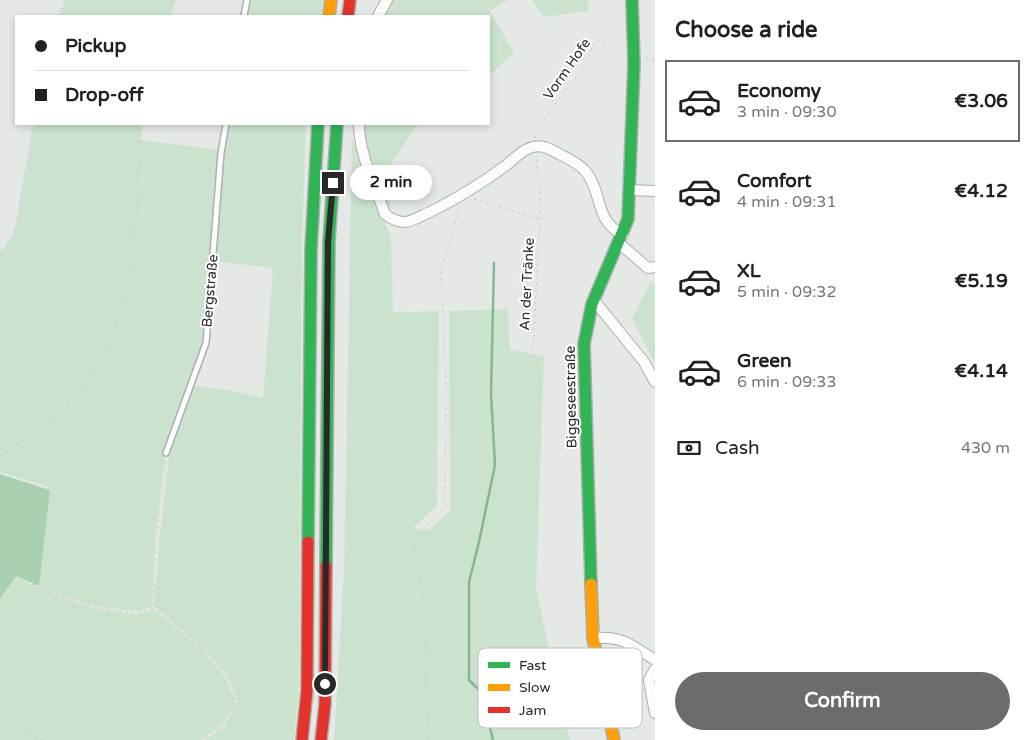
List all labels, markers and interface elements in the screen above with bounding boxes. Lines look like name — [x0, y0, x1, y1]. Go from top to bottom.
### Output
text: Choose a ride — [675, 17, 818, 43]
text: Pickup — [65, 35, 126, 57]
street label: Vorm Hofe — [540, 35, 594, 103]
icon: car — [677, 79, 722, 124]
text: Economy — [737, 80, 821, 102]
text: Drop-off — [65, 84, 144, 106]
text: €3.06 — [954, 90, 1008, 112]
text: 3 min · 09:30 — [737, 102, 836, 122]
callout: 2 min — [350, 166, 433, 200]
icon: car — [677, 169, 722, 214]
text: Comfort — [737, 170, 811, 192]
route end — [322, 172, 344, 194]
text: 2 min — [370, 172, 412, 192]
text: €4.12 — [954, 180, 1008, 202]
text: 4 min · 09:31 — [737, 192, 836, 212]
street label: An der Tränke — [516, 237, 538, 331]
street label: Bergstraße — [198, 254, 222, 328]
icon: car — [677, 259, 722, 304]
text: XL — [737, 260, 761, 282]
text: €5.19 — [954, 270, 1008, 292]
text: 5 min · 09:32 — [737, 282, 836, 302]
street label: Biggeseestraße — [562, 345, 580, 449]
icon: car — [677, 349, 722, 394]
text: Green — [737, 350, 791, 372]
text: €4.14 — [954, 360, 1008, 382]
text: 6 min · 09:33 — [737, 372, 836, 392]
icon: cash — [675, 434, 703, 462]
text: Cash — [715, 437, 760, 459]
text: 430 m — [961, 438, 1010, 458]
legend — [478, 648, 642, 728]
text: Fast — [519, 657, 547, 674]
button: Confirm — [675, 672, 1010, 730]
route start — [314, 673, 336, 695]
text: Slow — [519, 679, 551, 696]
text: Jam — [519, 702, 546, 719]

